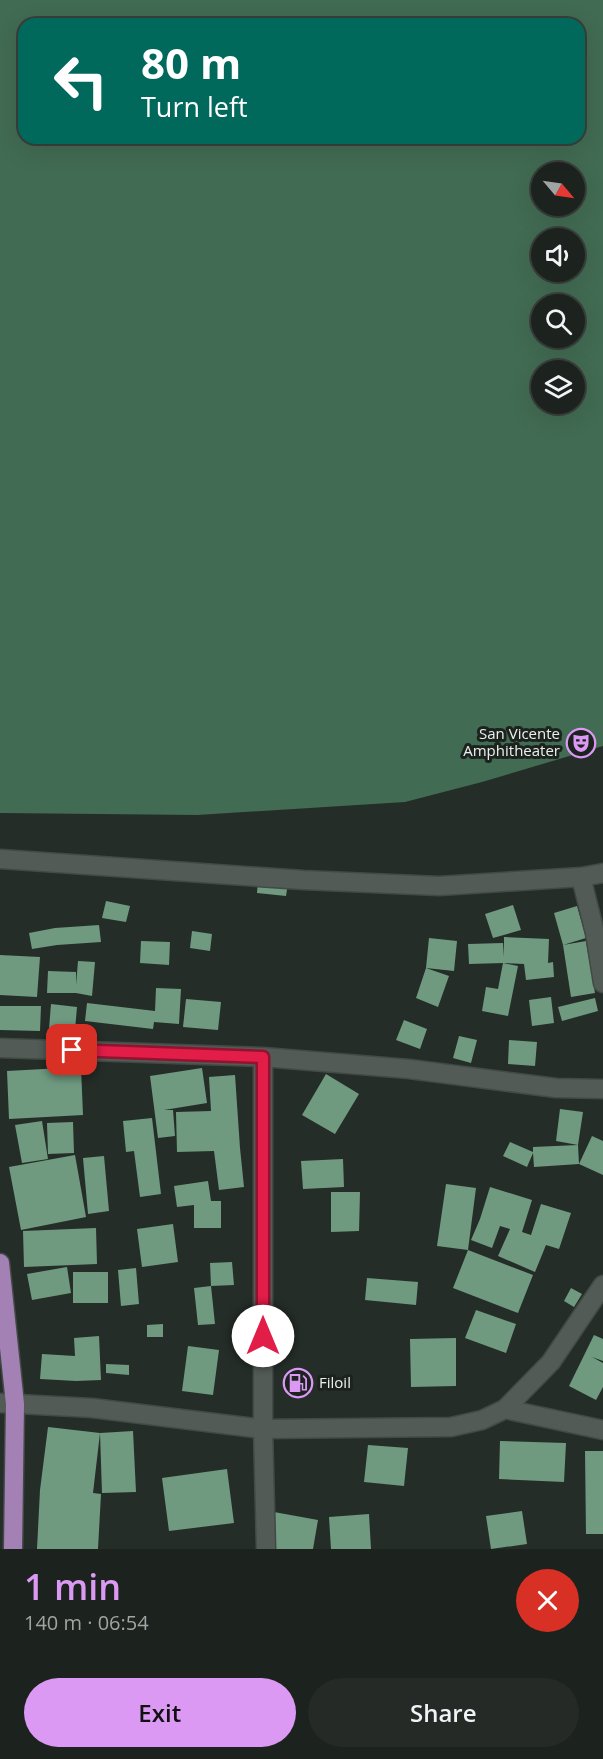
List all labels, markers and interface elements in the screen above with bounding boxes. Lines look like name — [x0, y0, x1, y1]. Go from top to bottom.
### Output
text: 80 m — [141, 34, 241, 91]
icon: left — [42, 42, 120, 120]
text: Turn left — [141, 88, 248, 125]
north arrow — [531, 162, 585, 216]
map controls — [531, 162, 585, 414]
button: sound — [531, 228, 585, 282]
button: search — [531, 294, 585, 348]
button: layers — [531, 360, 585, 414]
place label: San Vicente Amphitheater — [463, 723, 560, 760]
theatre icon: San Vicente Amphitheater — [565, 727, 597, 759]
pin — [46, 1024, 97, 1075]
icon: arrive — [55, 1033, 88, 1066]
position arrow — [231, 1304, 295, 1368]
fuel station icon: Filoil — [282, 1367, 314, 1399]
place label: Filoil — [319, 1372, 351, 1392]
text: 1 min — [24, 1562, 121, 1611]
button: close — [516, 1569, 579, 1632]
text: 140 m · 06:54 — [24, 1609, 149, 1636]
button: Exit — [24, 1678, 296, 1747]
button: Share — [308, 1678, 579, 1747]

